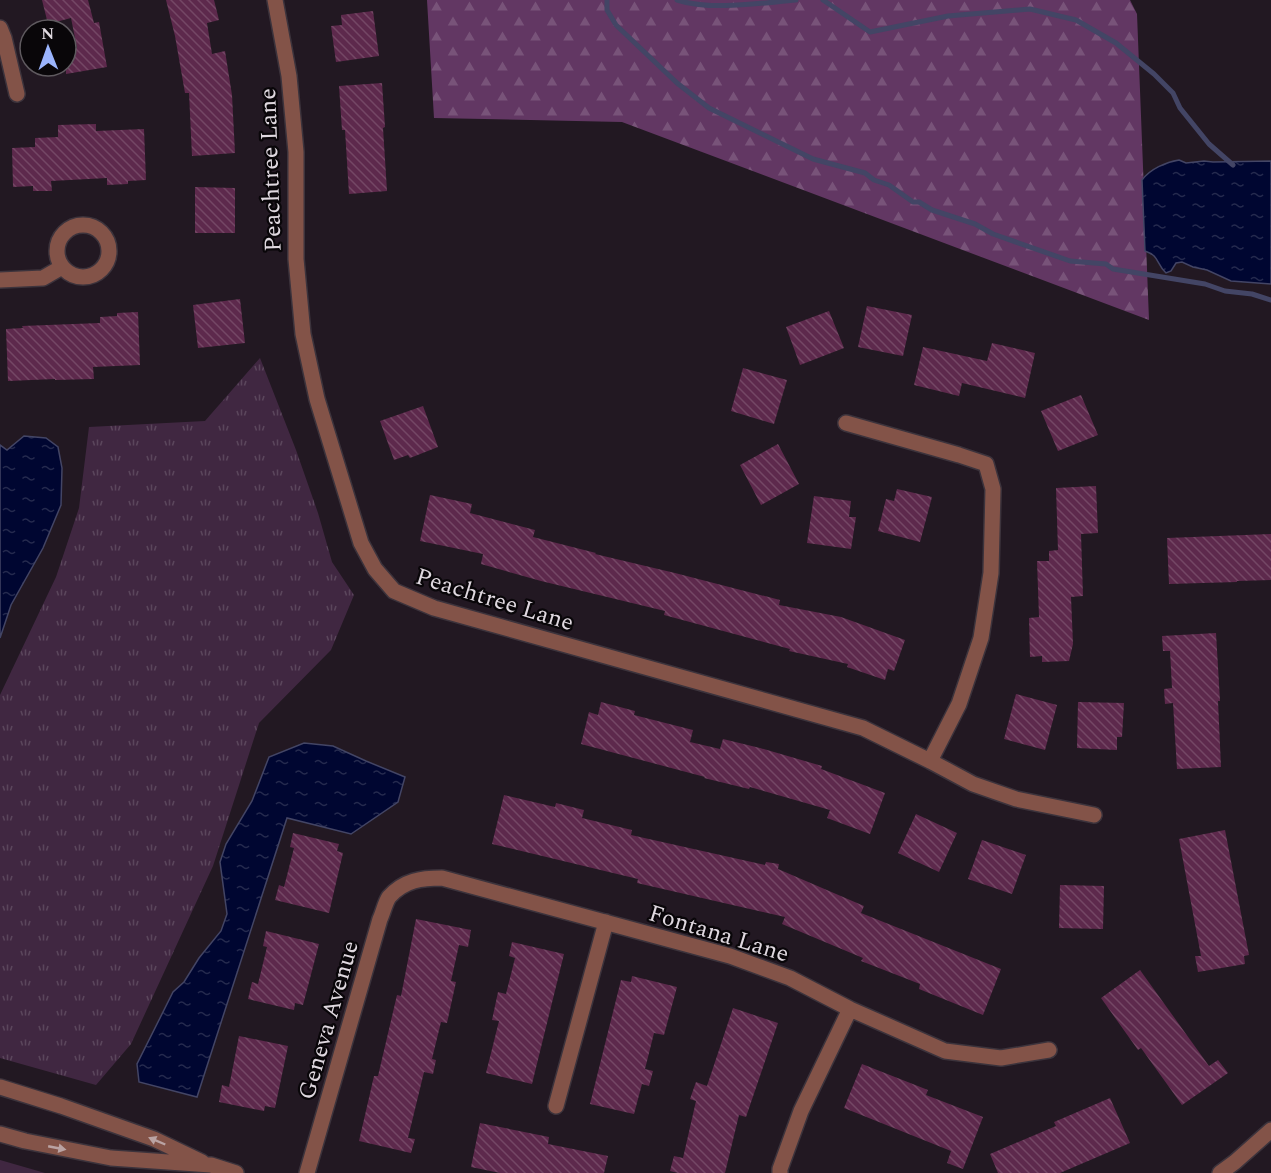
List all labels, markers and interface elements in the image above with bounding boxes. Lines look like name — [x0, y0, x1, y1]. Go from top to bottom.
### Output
north arrow — [18, 18, 78, 78]
text: N — [41, 22, 54, 46]
street label: Peachtree Lane — [250, 88, 292, 252]
street label: Peachtree Lane — [411, 559, 578, 641]
street label: Fontana Lane — [644, 896, 793, 972]
street label: Geneva Avenue — [289, 936, 369, 1104]
one-way arrow — [148, 1136, 166, 1146]
one-way arrow — [48, 1144, 67, 1153]

